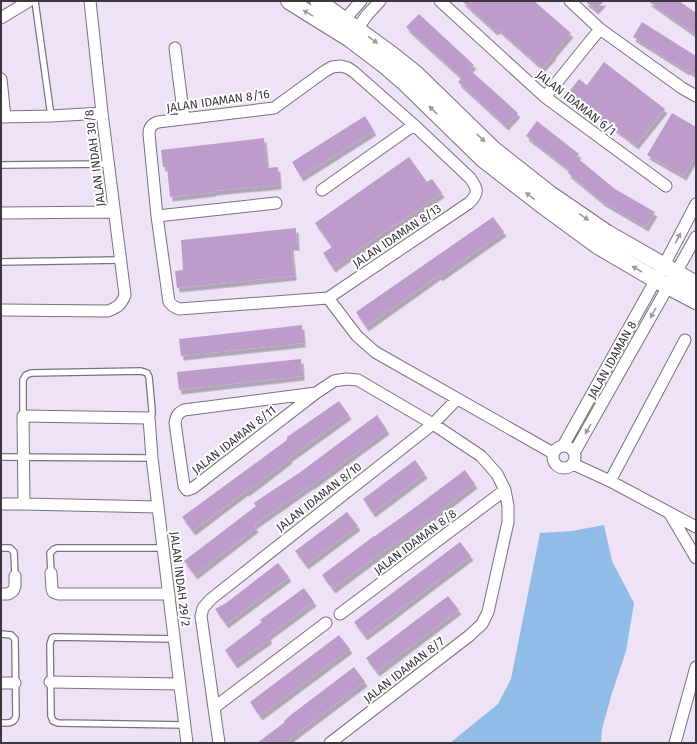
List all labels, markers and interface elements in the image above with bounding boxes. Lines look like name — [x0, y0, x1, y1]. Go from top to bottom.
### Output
one-way arrow — [302, 9, 314, 16]
one-way arrow — [367, 36, 378, 44]
street label: JALAN IDAMAN 6/1 — [533, 68, 619, 138]
street label: JALAN IDAMAN 8/16 — [165, 87, 271, 115]
one-way arrow — [428, 105, 438, 114]
street label: JALAN INDAH 30/8 — [82, 108, 108, 207]
one-way arrow — [476, 133, 486, 142]
one-way arrow — [524, 191, 535, 200]
street label: JALAN IDAMAN 8/13 — [350, 201, 444, 271]
one-way arrow — [578, 213, 589, 221]
one-way arrow — [675, 233, 681, 244]
one-way arrow — [631, 265, 643, 272]
one-way arrow — [649, 307, 656, 319]
street label: JALAN IDAMAN 8 — [585, 318, 639, 401]
street label: JALAN IDAMAN 8/11 — [189, 403, 279, 477]
one-way arrow — [585, 423, 592, 435]
street label: JALAN IDAMAN 8/10 — [274, 459, 365, 535]
street label: JALAN IDAMAN 8/8 — [371, 506, 459, 578]
street label: JALAN INDAH 29/2 — [167, 531, 193, 627]
street label: JALAN IDAMAN 8/7 — [361, 634, 447, 706]

